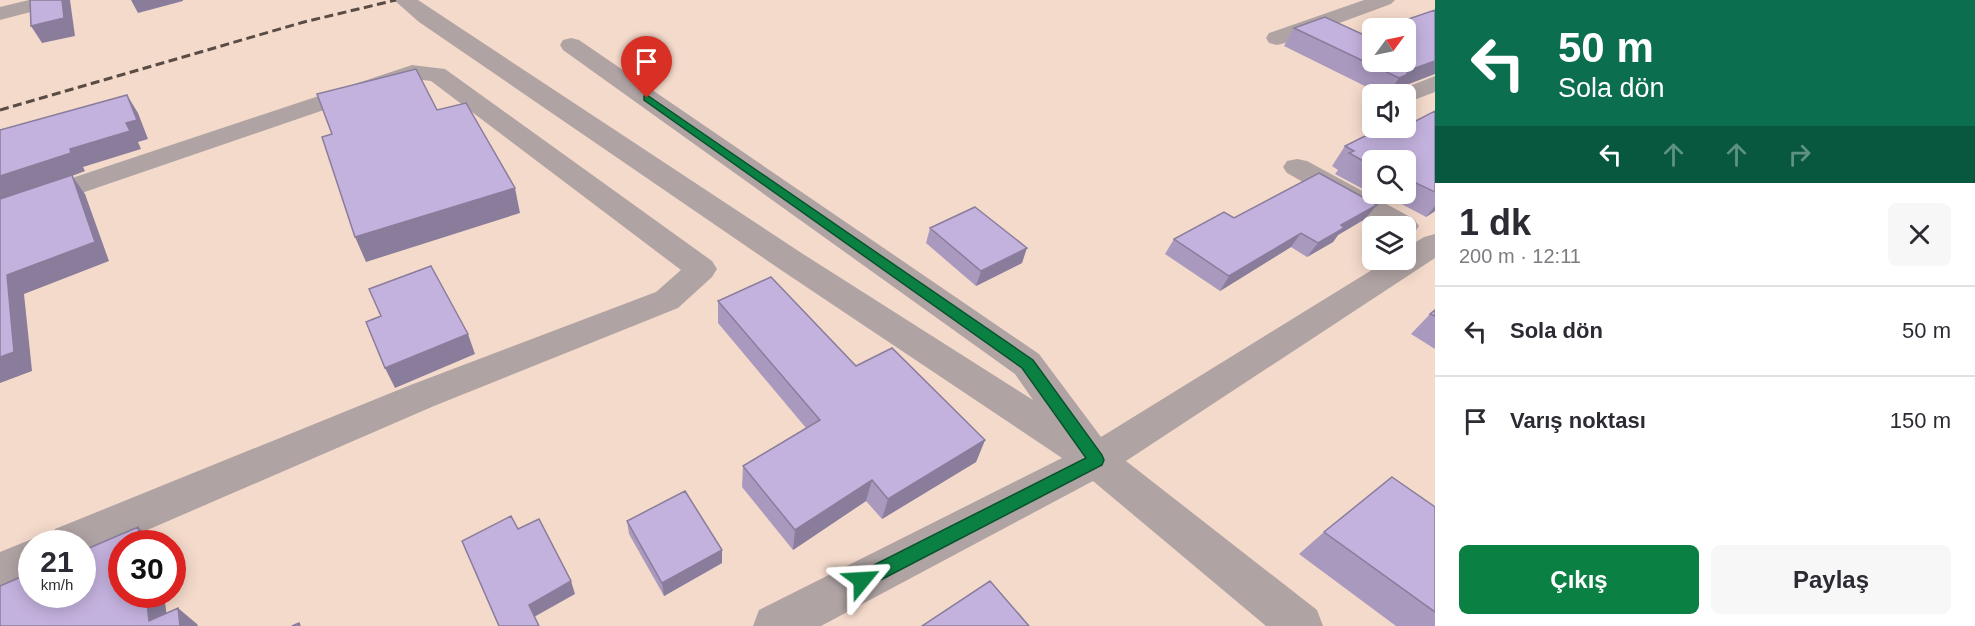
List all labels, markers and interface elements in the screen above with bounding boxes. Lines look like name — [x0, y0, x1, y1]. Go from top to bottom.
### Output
north arrow — [1362, 18, 1416, 72]
map controls — [1362, 18, 1416, 270]
icon: left — [1459, 24, 1537, 102]
text: 50 m — [1558, 24, 1654, 71]
pin — [621, 36, 672, 98]
icon: arrive — [630, 45, 663, 78]
text: Sola dön — [1558, 73, 1665, 103]
button: sound — [1362, 84, 1416, 138]
icon: left — [1594, 138, 1627, 171]
icon: ahead — [1657, 138, 1690, 171]
icon: ahead — [1720, 138, 1753, 171]
icon: right — [1783, 138, 1816, 171]
button: search — [1362, 150, 1416, 204]
text: 1 dk — [1459, 202, 1531, 243]
button: close — [1888, 203, 1951, 266]
button: layers — [1362, 216, 1416, 270]
text: 200 m · 12:11 — [1459, 245, 1581, 267]
icon: left — [1459, 315, 1492, 348]
text: Sola dön — [1510, 318, 1603, 343]
text: 50 m — [1902, 318, 1951, 343]
icon: arrive — [1459, 405, 1492, 438]
text: Varış noktası — [1510, 408, 1646, 433]
text: 150 m — [1890, 408, 1951, 433]
speed limit sign: 30 — [108, 530, 186, 608]
text: 21 — [40, 545, 74, 578]
button: Çıkış — [1459, 545, 1699, 614]
button: Paylaş — [1711, 545, 1951, 614]
position arrow — [830, 548, 894, 612]
text: km/h — [41, 576, 73, 593]

